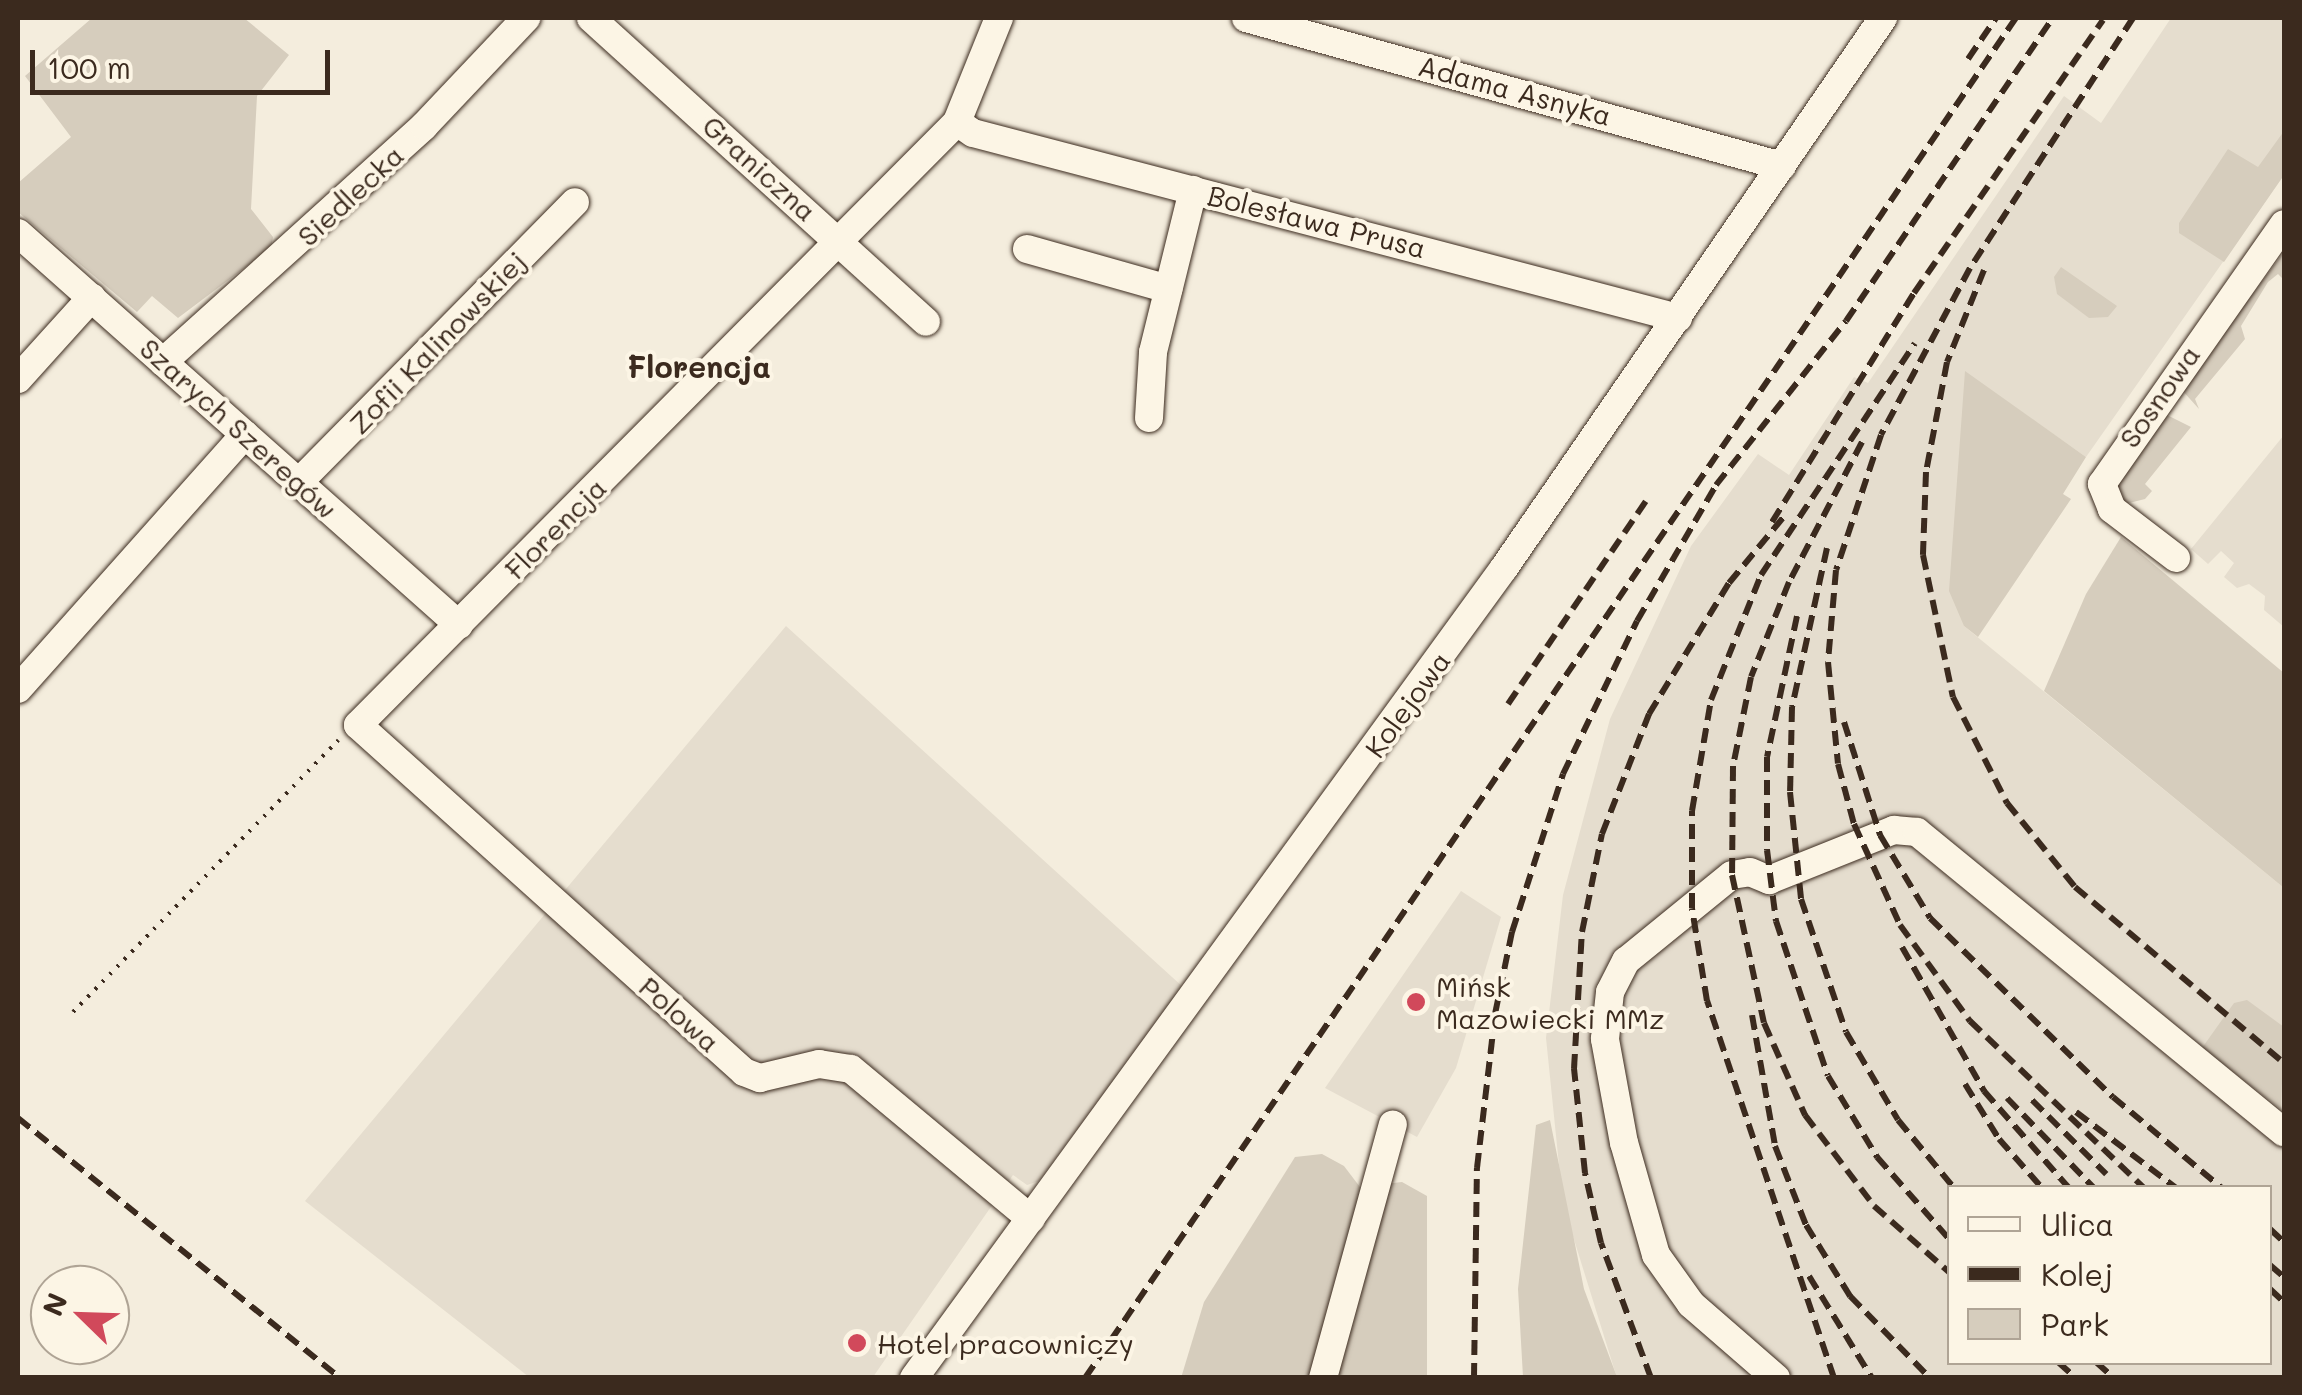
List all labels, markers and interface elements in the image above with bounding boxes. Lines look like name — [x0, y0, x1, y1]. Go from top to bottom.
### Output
scale bar — [35, 30, 335, 92]
text: 100 m — [47, 47, 131, 87]
street label: Adama Asnyka — [1415, 48, 1615, 132]
street label: Graniczna — [696, 108, 824, 228]
street label: Siedlecka — [290, 138, 410, 252]
street label: Bolesława Prusa — [1204, 178, 1430, 264]
street label: Zofii Kalinowskiej — [342, 244, 532, 440]
street label: Szarych Szeregów — [134, 331, 344, 525]
street label: Sosnowa — [2112, 338, 2206, 454]
district label: Florencja — [627, 348, 771, 384]
street label: Florencja — [497, 470, 613, 586]
street label: Kolejowa — [1357, 644, 1457, 764]
street label: Polowa — [633, 969, 727, 1059]
place label: Mińsk Mazowiecki MMz — [1436, 969, 1665, 1035]
marker: Mińsk Mazowiecki MMz — [1405, 991, 1427, 1013]
legend — [1947, 1185, 2272, 1365]
text: Ulica — [2041, 1204, 2114, 1244]
text: Kolej — [2041, 1254, 2113, 1294]
north arrow — [30, 1265, 130, 1365]
text: N — [33, 1287, 75, 1321]
text: Park — [2041, 1304, 2109, 1344]
place label: Hotel pracowniczy — [877, 1326, 1134, 1360]
marker: Hotel pracowniczy — [846, 1332, 868, 1354]

